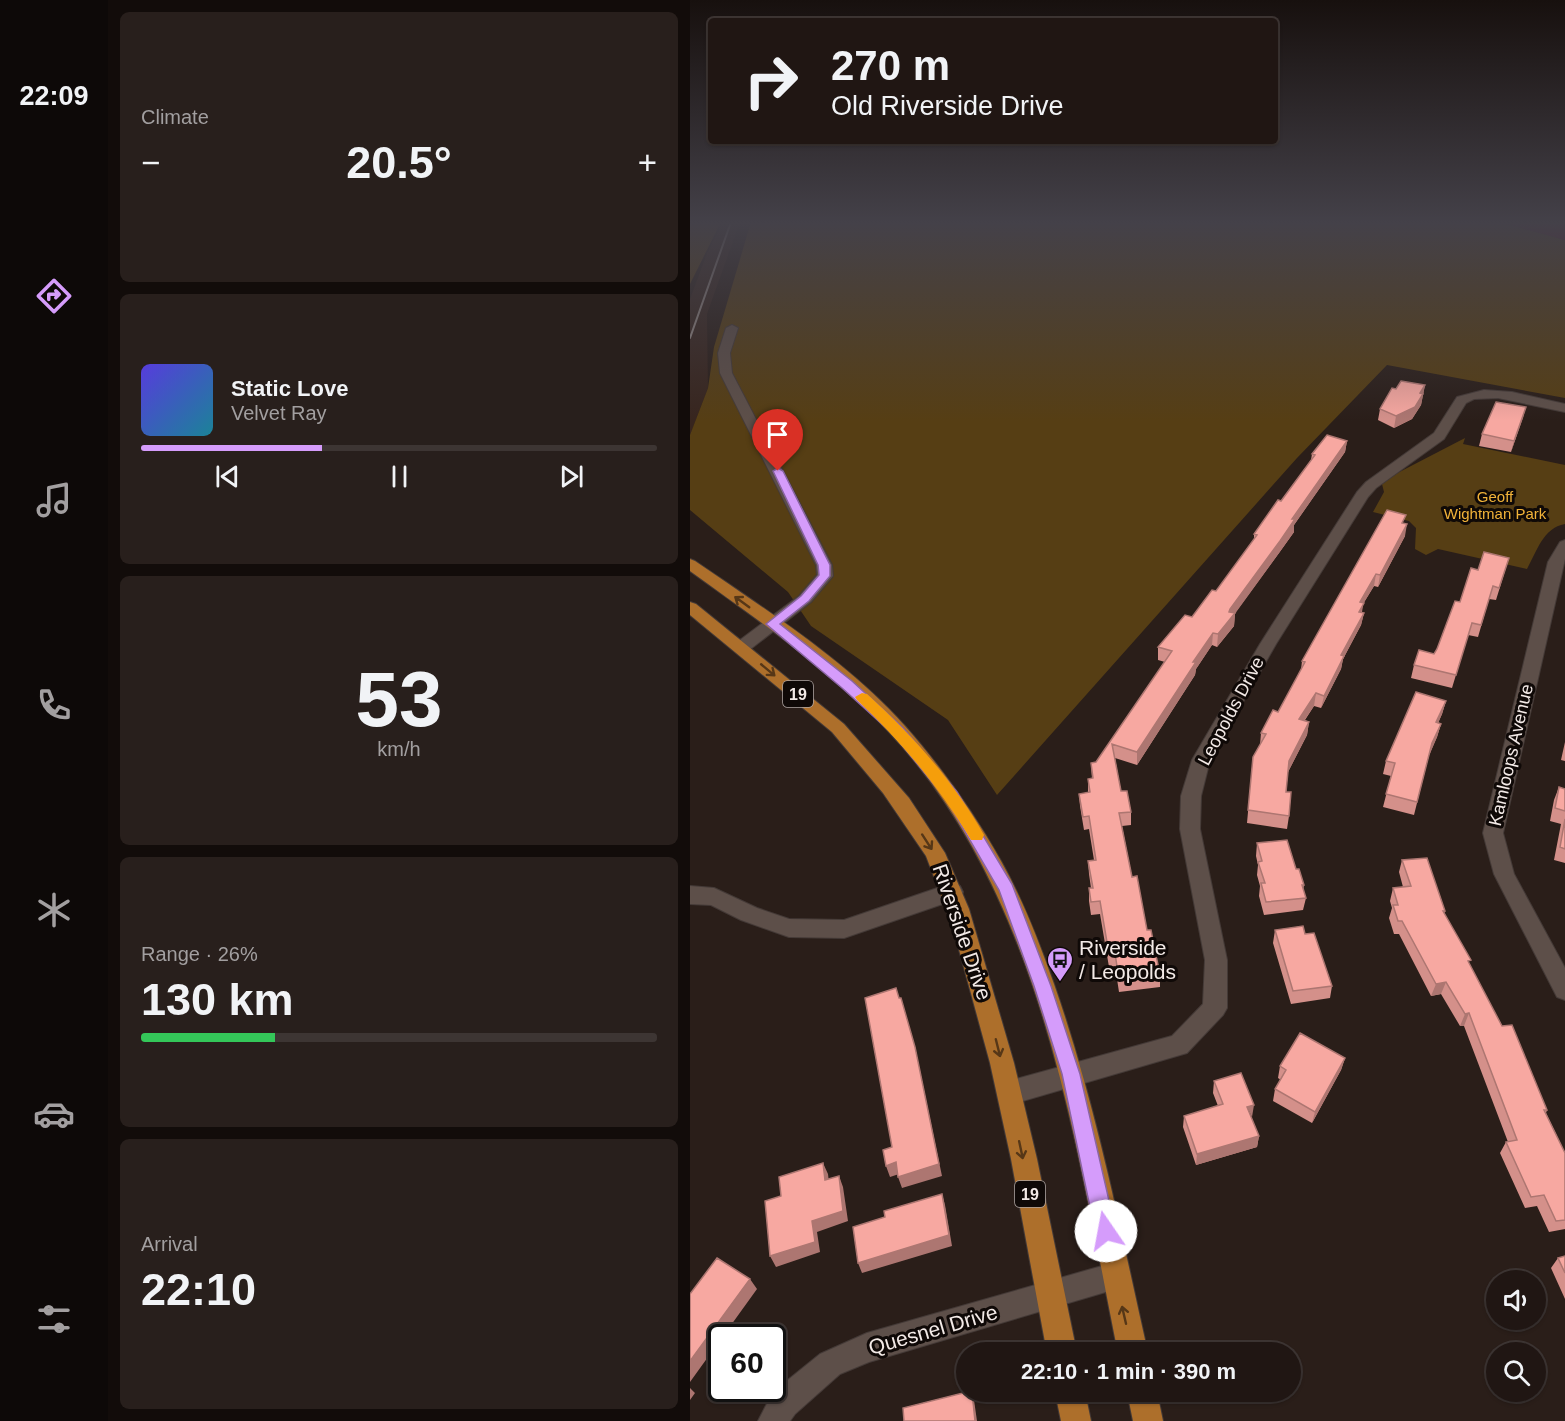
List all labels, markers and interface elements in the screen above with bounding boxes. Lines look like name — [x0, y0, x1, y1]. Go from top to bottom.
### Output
icon: right — [732, 42, 810, 120]
text: 270 m — [831, 42, 950, 89]
text: 22:09 — [19, 81, 89, 111]
text: Old Riverside Drive — [831, 91, 1064, 121]
text: Climate — [141, 106, 209, 128]
text: 20.5° — [346, 137, 452, 188]
text: − — [141, 144, 160, 181]
text: + — [638, 144, 657, 181]
icon: directions — [33, 275, 75, 317]
text: Static Love — [231, 376, 348, 401]
text: Velvet Ray — [231, 402, 327, 424]
pin — [752, 409, 803, 471]
icon: arrive — [761, 418, 794, 451]
icon: previous — [211, 460, 244, 493]
icon: pause — [383, 460, 416, 493]
icon: next — [555, 460, 588, 493]
icon: music — [33, 479, 75, 521]
park label: Geoff Wightman Park — [1444, 488, 1547, 522]
one-way arrow — [735, 596, 751, 608]
street label: Leopolds Drive — [1194, 653, 1268, 769]
text: 53 — [356, 655, 442, 743]
one-way arrow — [760, 663, 776, 676]
road number: 19 — [783, 681, 813, 707]
street label: Kamloops Avenue — [1485, 682, 1537, 828]
icon: phone — [33, 684, 75, 726]
text: km/h — [377, 738, 421, 760]
one-way arrow — [921, 833, 934, 850]
street label: Riverside Drive — [928, 861, 997, 1003]
icon: climate — [33, 889, 75, 931]
place label: Riverside / Leopolds — [1079, 936, 1176, 983]
text: Range · 26% — [141, 943, 258, 965]
bus stop icon: Riverside / Leopolds — [1045, 945, 1075, 983]
text: 130 km — [141, 974, 294, 1025]
one-way arrow — [992, 1038, 1004, 1057]
icon: car — [33, 1093, 75, 1135]
one-way arrow — [1016, 1140, 1027, 1160]
road number: 19 — [1015, 1181, 1045, 1207]
position arrow — [1074, 1199, 1138, 1263]
text: Arrival — [141, 1233, 198, 1255]
text: 22:10 — [141, 1264, 256, 1315]
map controls — [1486, 1270, 1546, 1402]
button: sound — [1486, 1270, 1546, 1330]
icon: filters — [33, 1298, 75, 1340]
street label: Quesnel Drive — [866, 1300, 1000, 1359]
one-way arrow — [1118, 1305, 1130, 1324]
speed limit sign: 60 — [708, 1324, 786, 1402]
button: search — [1486, 1342, 1546, 1402]
text: 22:10 · 1 min · 390 m — [1021, 1359, 1236, 1384]

